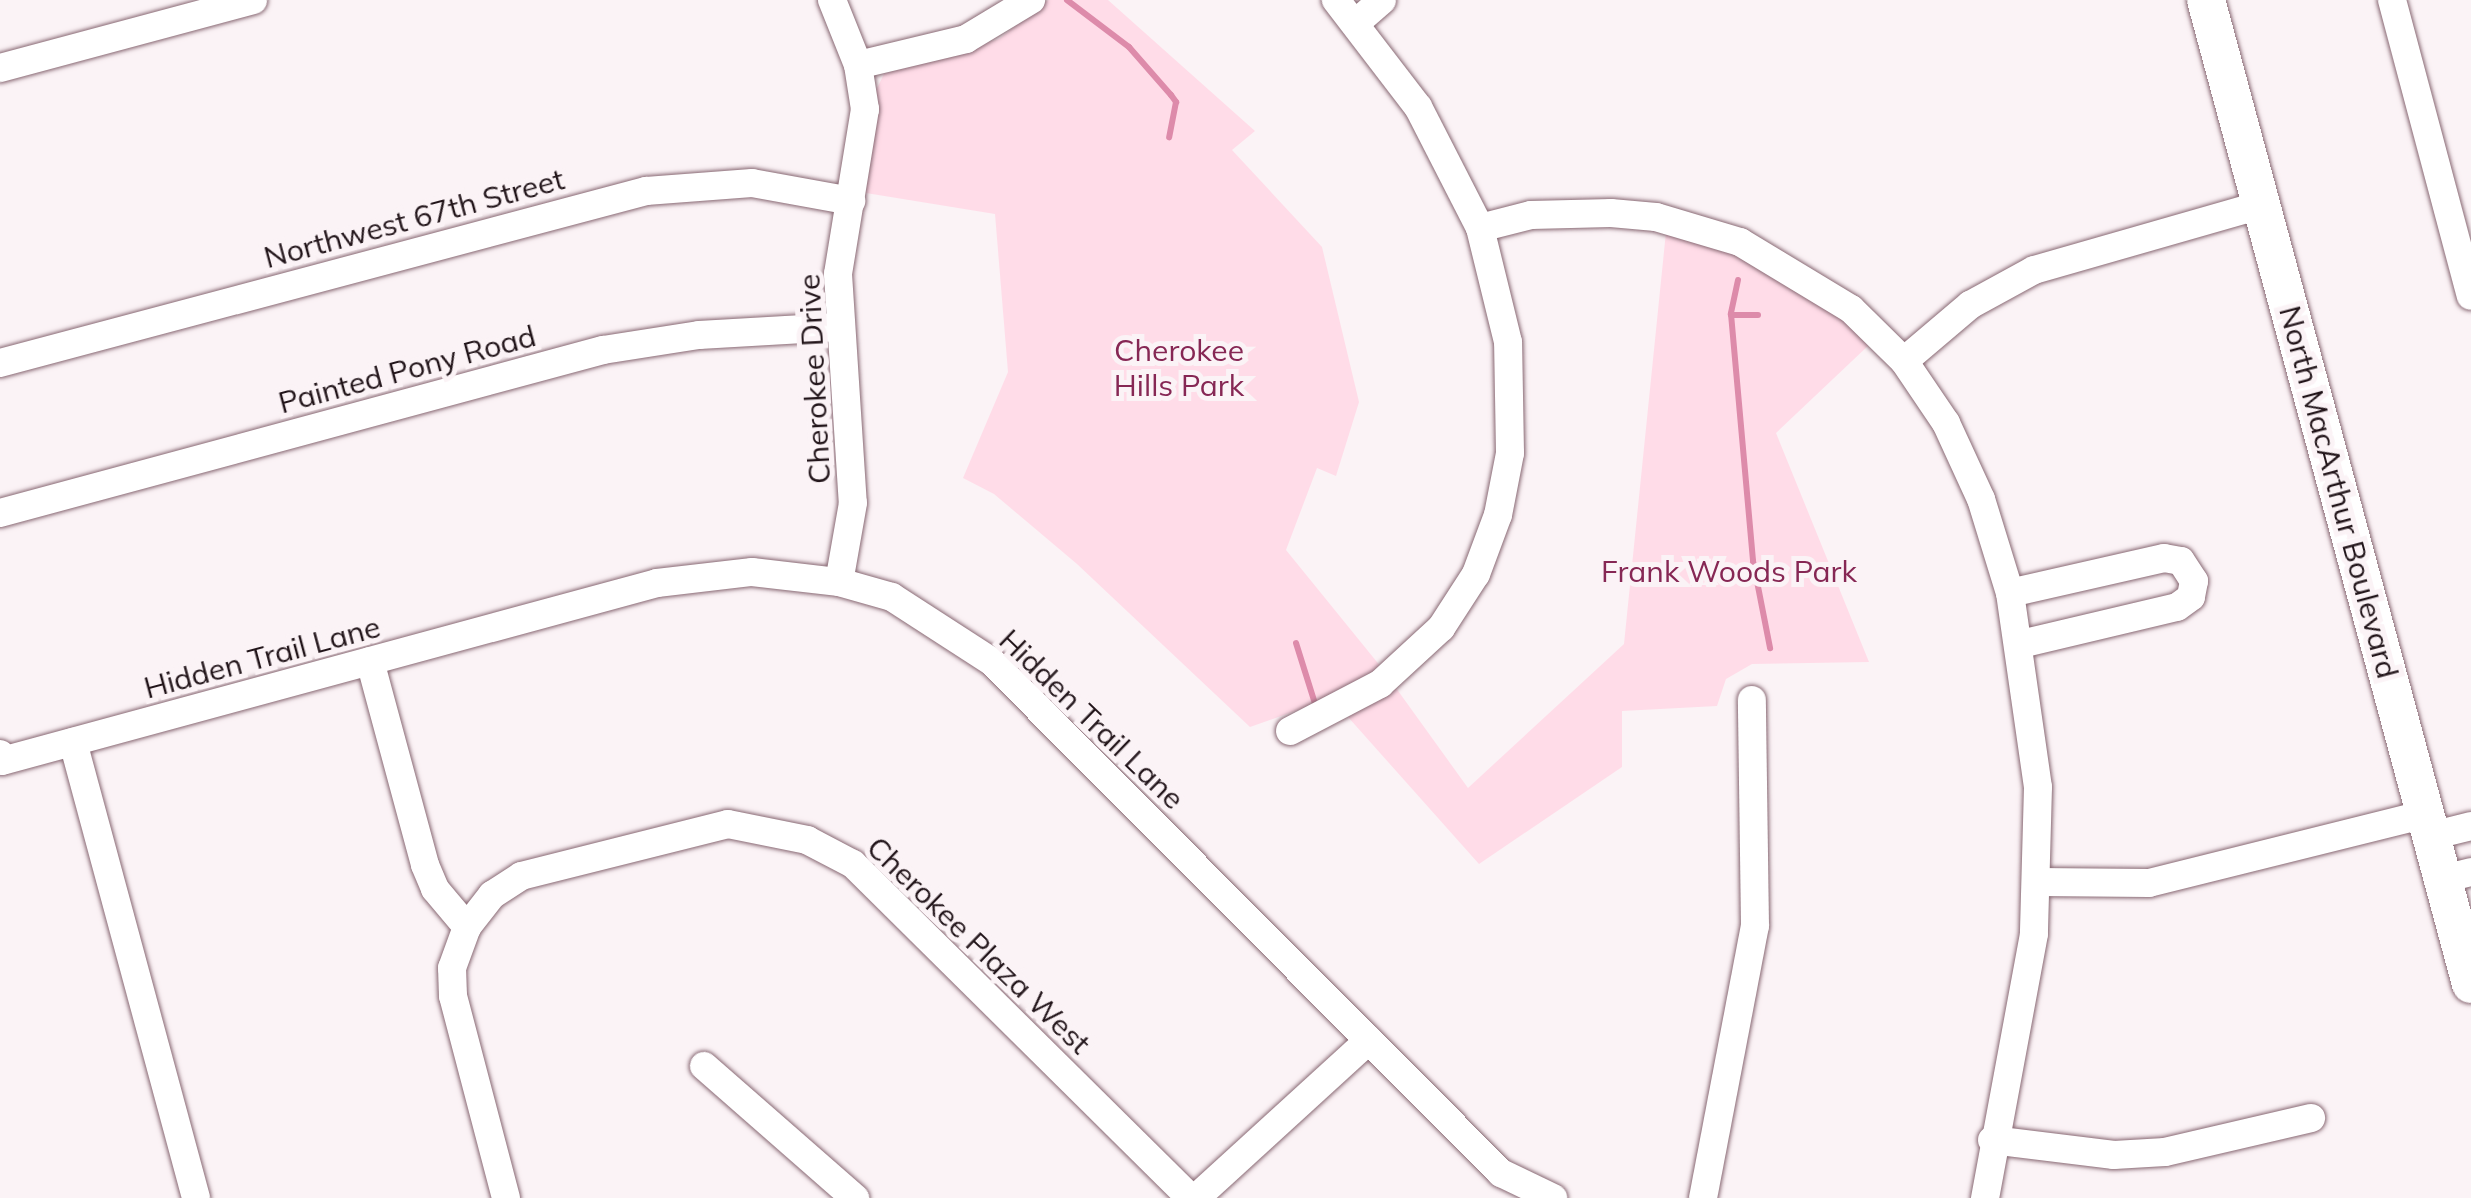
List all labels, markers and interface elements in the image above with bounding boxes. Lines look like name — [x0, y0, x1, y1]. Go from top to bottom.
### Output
street label: Northwest 67th Street — [260, 161, 568, 275]
street label: Cherokee Drive — [791, 273, 837, 485]
street label: North MacArthur Boulevard — [2272, 302, 2406, 682]
street label: Painted Pony Road — [274, 317, 540, 421]
park label: Cherokee Hills Park — [1114, 332, 1244, 402]
park label: Frank Woods Park — [1601, 553, 1857, 589]
street label: Hidden Trail Lane — [140, 608, 384, 706]
street label: Hidden Trail Lane — [992, 622, 1192, 816]
street label: Cherokee Plaza West — [860, 829, 1098, 1061]

